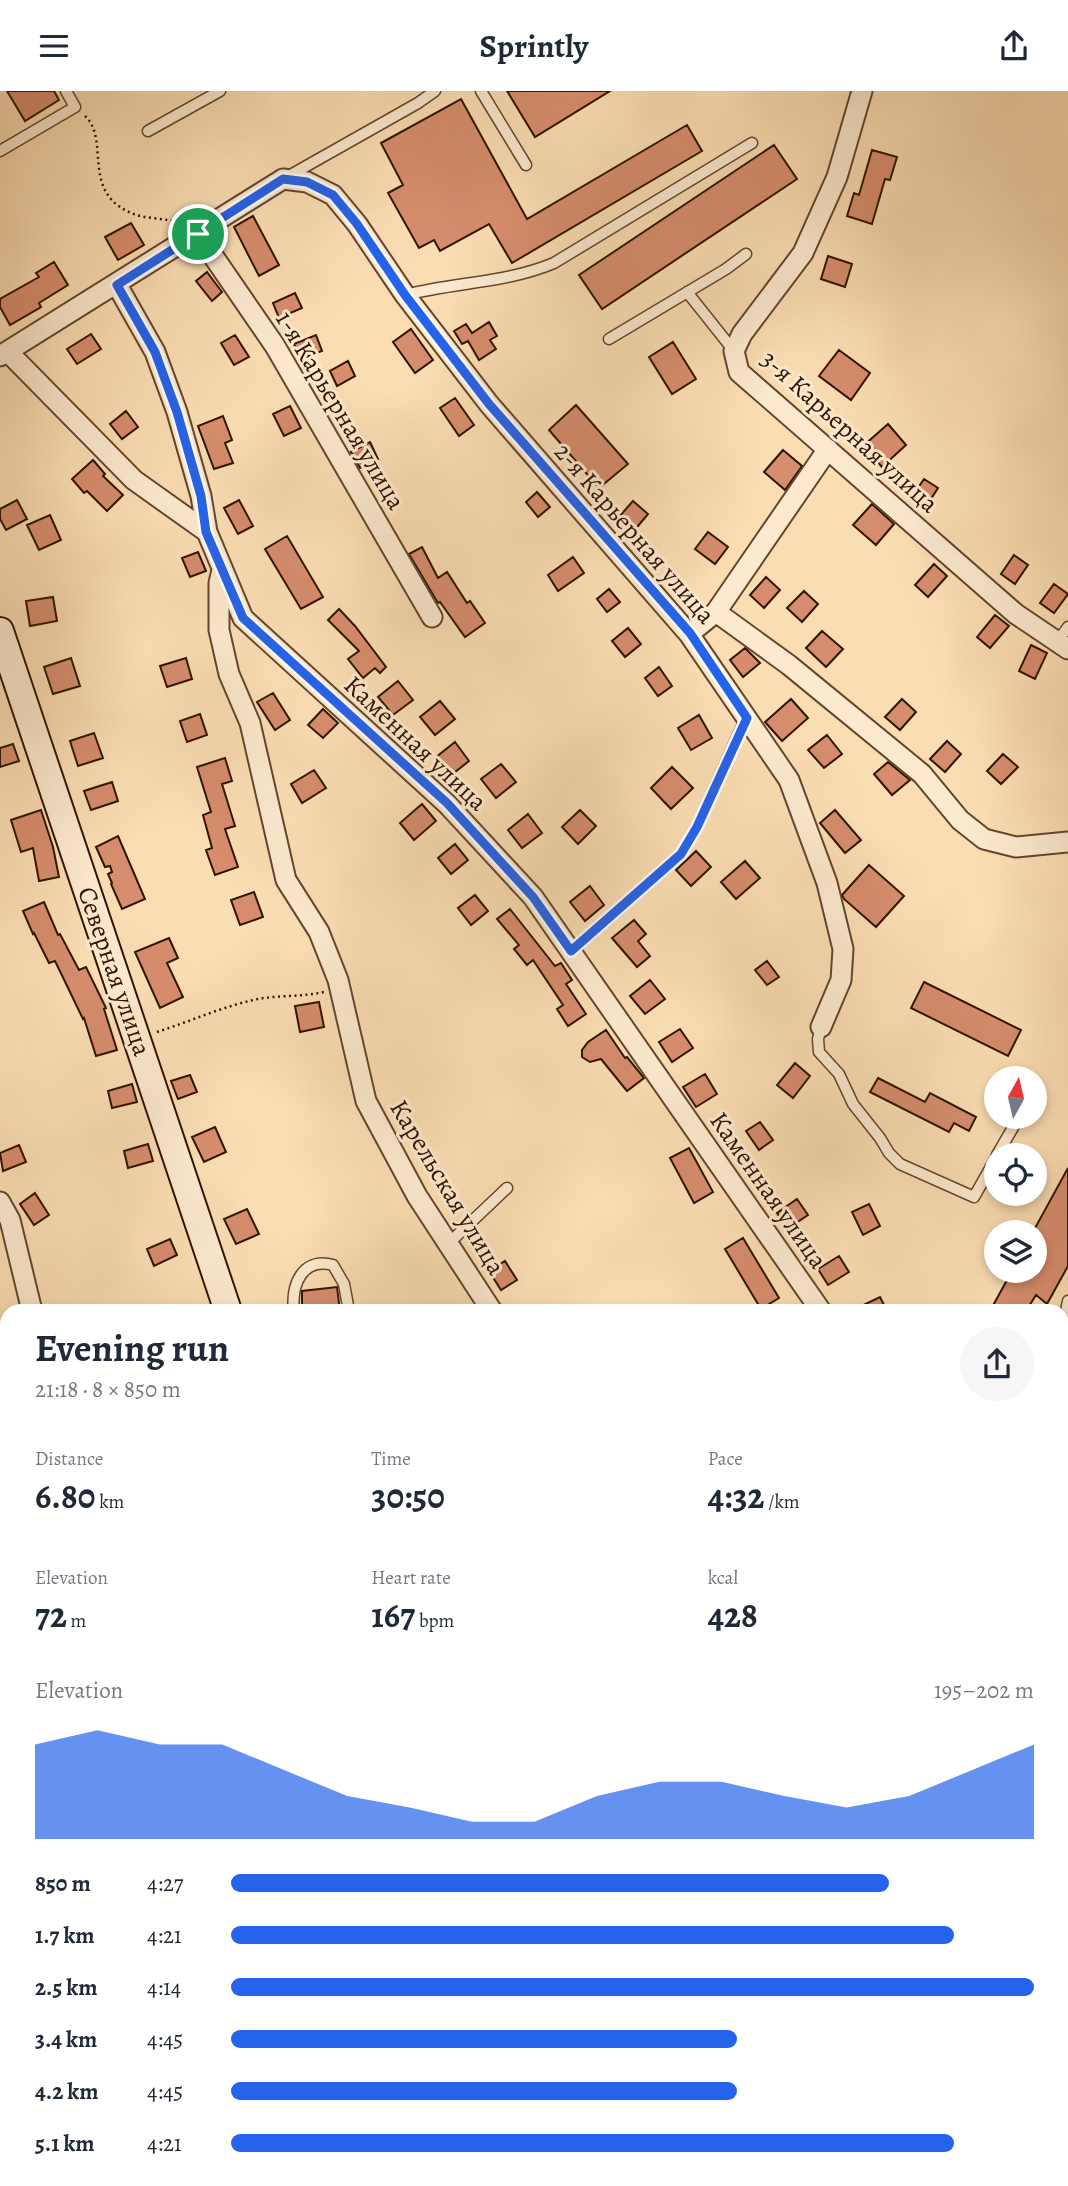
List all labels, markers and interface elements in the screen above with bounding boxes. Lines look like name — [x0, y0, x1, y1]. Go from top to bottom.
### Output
text: Sprintly — [480, 24, 588, 68]
icon: menu — [35, 27, 73, 65]
icon: share — [995, 27, 1033, 65]
pin — [168, 204, 228, 264]
icon: arrive — [179, 215, 217, 253]
street label: 1-я Карьерная улица — [267, 304, 414, 516]
street label: 3-я Карьерная улица — [753, 342, 946, 521]
street label: 2-я Карьерная улица — [546, 435, 723, 631]
street label: Каменная улица — [336, 668, 495, 819]
street label: Северная улица — [69, 882, 160, 1060]
north arrow — [984, 1066, 1046, 1129]
map controls — [984, 1066, 1047, 1283]
street label: Карельская улица — [381, 1093, 514, 1281]
street label: Каменная улица — [702, 1105, 836, 1276]
button: locate — [984, 1143, 1047, 1206]
button: layers — [984, 1220, 1047, 1283]
text: Evening run — [35, 1322, 229, 1374]
button: share — [960, 1327, 1034, 1401]
text: 21:18 · 8 × 850 m — [35, 1374, 181, 1405]
text: Distance — [35, 1446, 103, 1472]
text: Time — [371, 1446, 411, 1472]
text: Pace — [708, 1446, 743, 1472]
text: 6.80 — [35, 1472, 95, 1520]
text: 30:50 — [371, 1472, 445, 1520]
text: 4:32 — [708, 1472, 764, 1520]
text: km — [95, 1489, 124, 1515]
text: /km — [764, 1489, 800, 1515]
text: Elevation — [35, 1565, 108, 1591]
text: Heart rate — [371, 1565, 451, 1591]
text: kcal — [708, 1565, 738, 1591]
text: 72 — [35, 1591, 67, 1639]
text: 167 — [371, 1591, 415, 1639]
text: 428 — [708, 1591, 758, 1639]
text: m — [67, 1608, 86, 1634]
text: bpm — [415, 1608, 454, 1634]
text: Elevation — [35, 1675, 123, 1706]
text: 195–202 m — [934, 1675, 1034, 1706]
text: 850 m — [35, 1868, 91, 1899]
text: 4:27 — [147, 1868, 183, 1899]
text: 1.7 km — [35, 1920, 95, 1951]
text: 4:21 — [147, 1920, 182, 1951]
text: 2.5 km — [35, 1972, 97, 2003]
text: 4:14 — [147, 1972, 181, 2003]
text: 3.4 km — [35, 2024, 97, 2055]
text: 4:45 — [147, 2024, 183, 2055]
text: 4.2 km — [35, 2076, 98, 2107]
text: 4:45 — [147, 2076, 183, 2107]
text: 5.1 km — [35, 2128, 95, 2159]
text: 4:21 — [147, 2128, 182, 2159]

